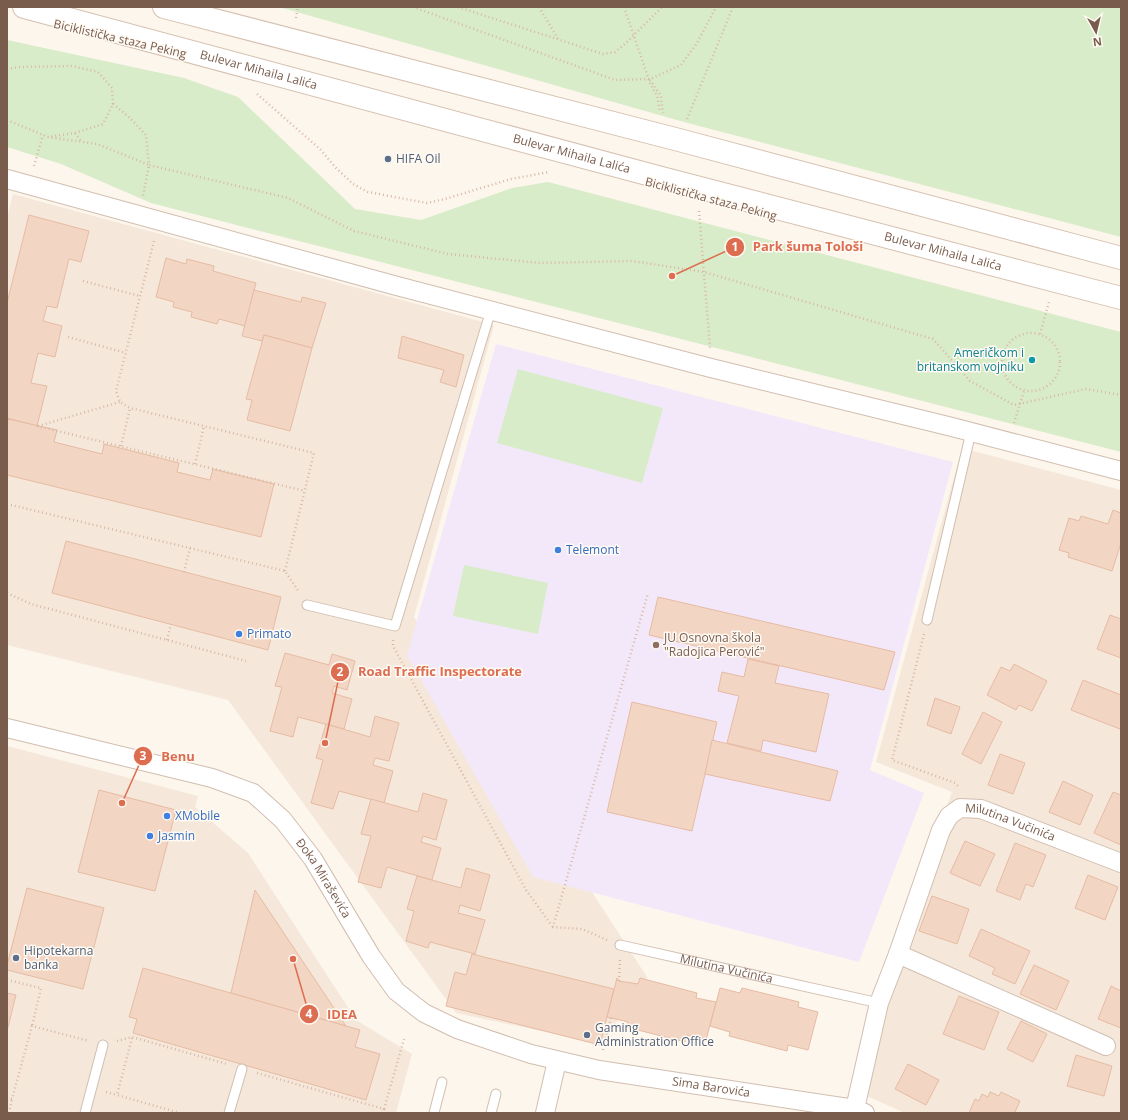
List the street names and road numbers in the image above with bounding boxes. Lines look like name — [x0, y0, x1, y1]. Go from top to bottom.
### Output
street label: Biciklistička staza Peking — [52, 15, 189, 62]
street label: Bulevar Mihaila Lalića — [198, 46, 319, 93]
street label: Bulevar Mihaila Lalića — [511, 130, 632, 177]
street label: Biciklistička staza Peking — [643, 173, 779, 224]
street label: Bulevar Mihaila Lalića — [883, 228, 1004, 274]
street label: Milutina Vučinića — [965, 799, 1058, 845]
street label: Đoka Miraševića — [292, 835, 355, 921]
street label: Milutina Vučinića — [678, 950, 775, 987]
street label: Sima Barovića — [671, 1072, 751, 1101]

